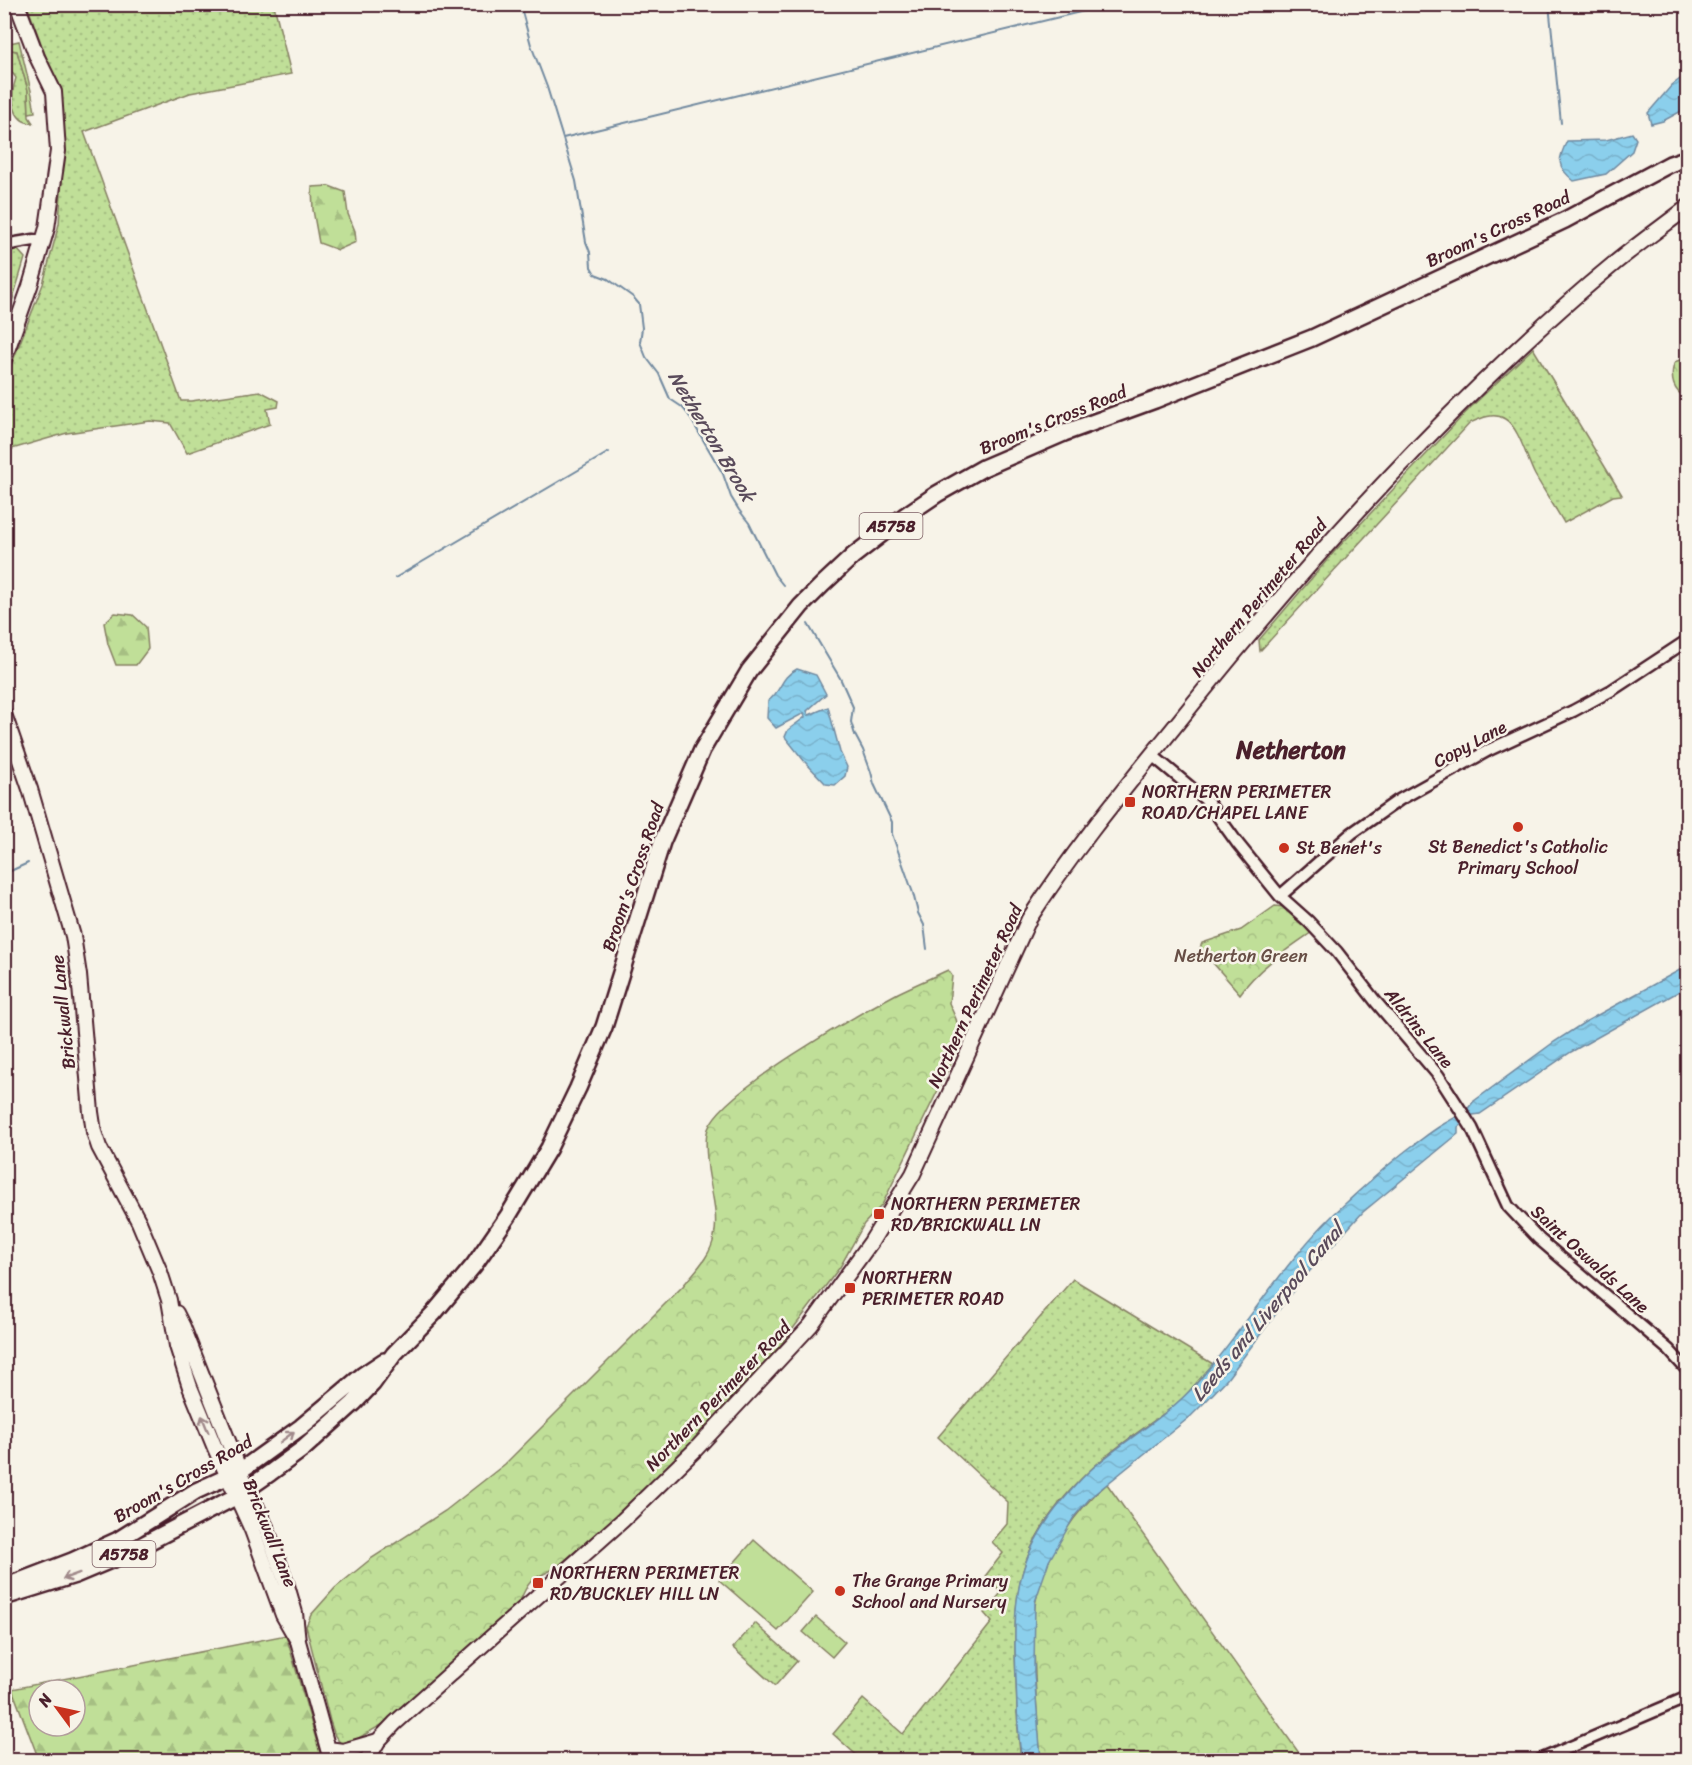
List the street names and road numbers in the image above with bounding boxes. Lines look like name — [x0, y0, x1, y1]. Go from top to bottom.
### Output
street label: Broom's Cross Road — [1420, 181, 1577, 277]
street label: Broom's Cross Road — [975, 375, 1133, 464]
street label: Northern Perimeter Road — [1183, 510, 1336, 685]
road number: A5758 — [860, 513, 922, 539]
street label: Copy Lane — [1427, 711, 1513, 777]
street label: Broom's Cross Road — [592, 796, 674, 956]
street label: Northern Perimeter Road — [918, 897, 1032, 1093]
street label: Brickwall Lane — [41, 953, 85, 1071]
street label: Aldrins Lane — [1375, 979, 1462, 1076]
street label: Saint Oswalds Lane — [1523, 1196, 1657, 1322]
street label: Northern Perimeter Road — [637, 1312, 800, 1479]
street label: Broom's Cross Road — [107, 1425, 260, 1532]
street label: Brickwall Lane — [234, 1474, 306, 1592]
road number: A5758 — [92, 1541, 156, 1567]

